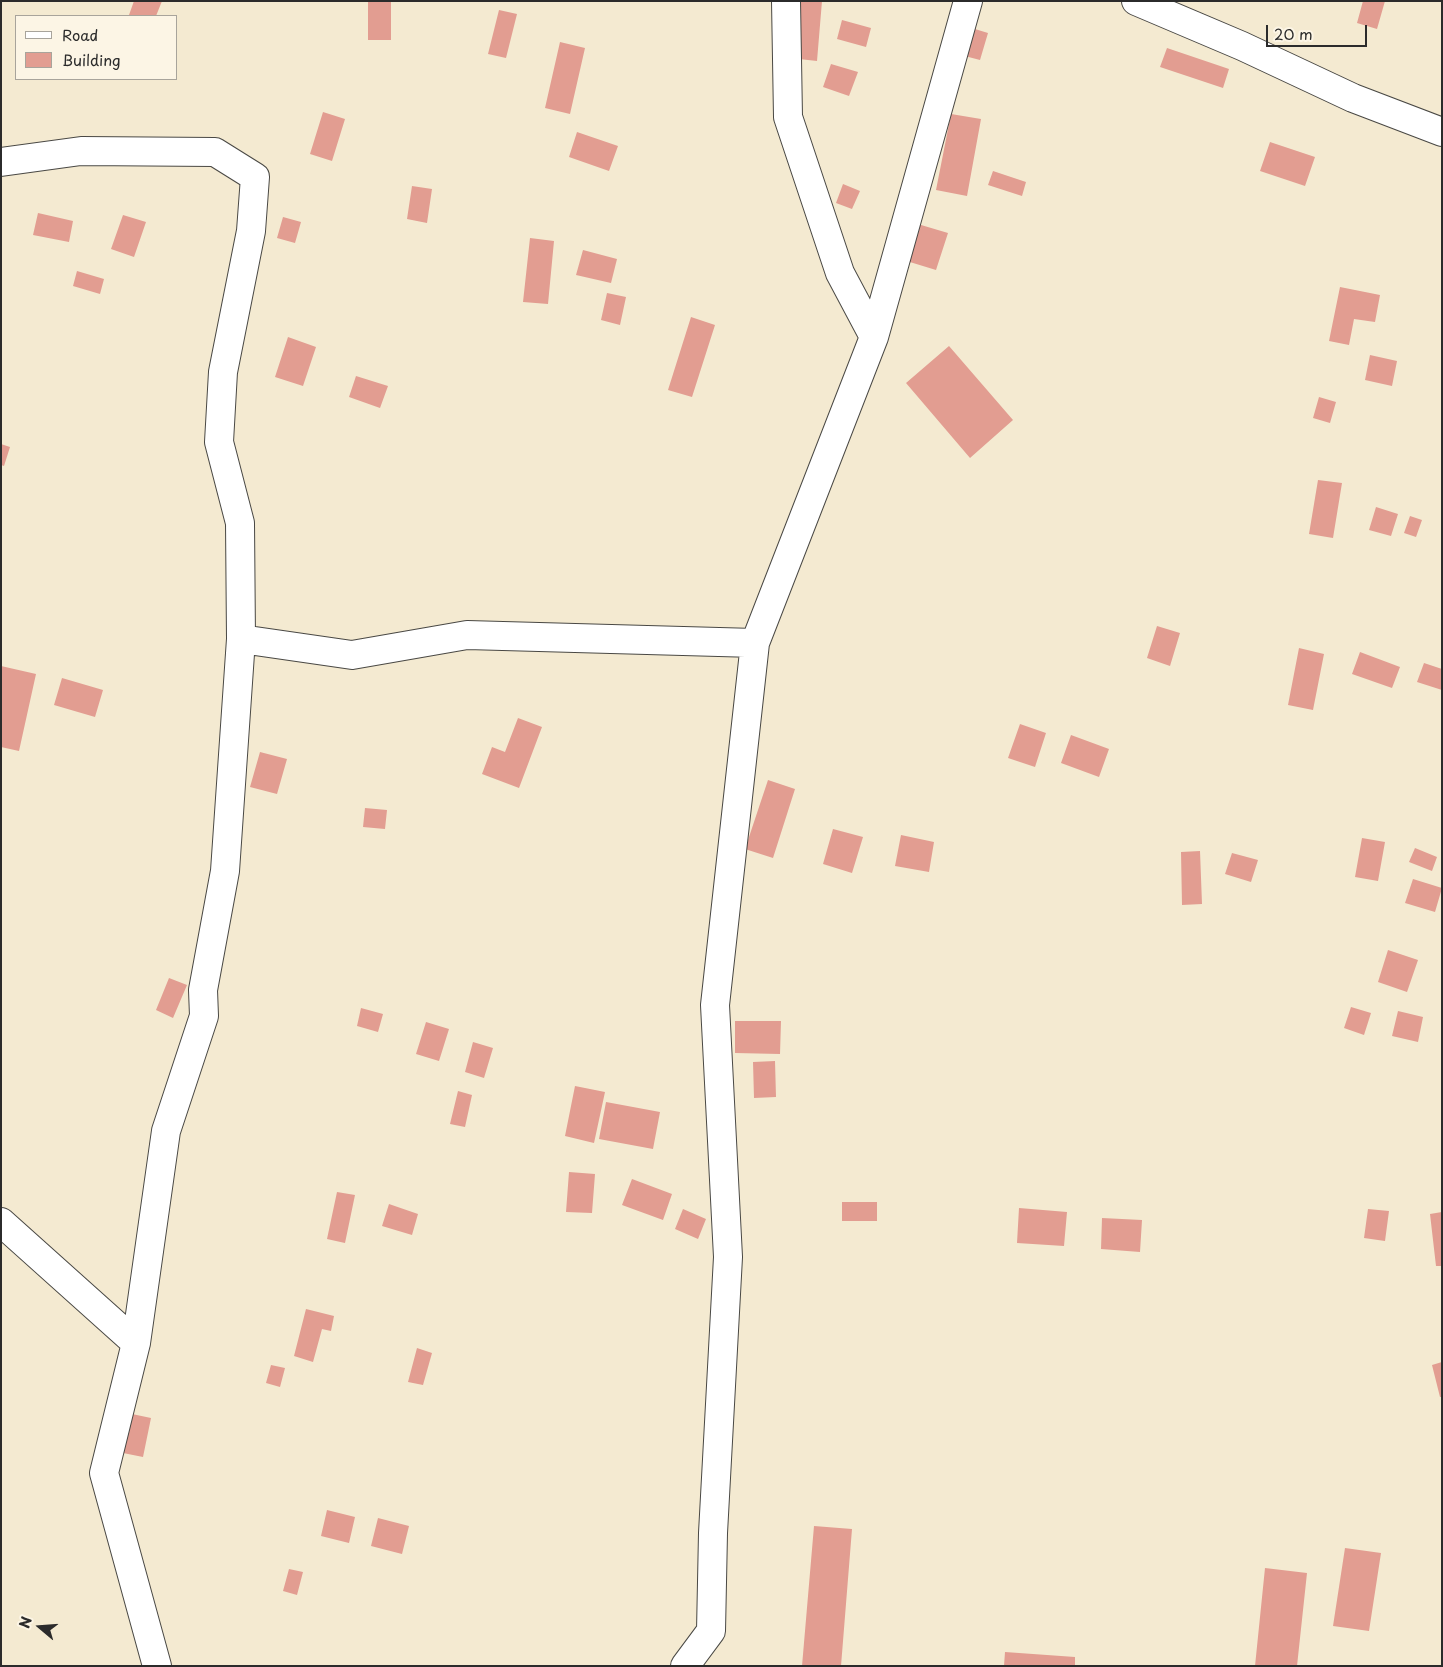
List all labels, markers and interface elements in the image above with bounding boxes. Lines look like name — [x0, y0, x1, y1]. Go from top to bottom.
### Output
legend — [15, 15, 178, 80]
scale bar — [1268, 15, 1369, 47]
text: 20 m — [1274, 22, 1313, 45]
text: Road — [62, 23, 98, 46]
text: Building — [62, 48, 121, 71]
north arrow — [15, 1602, 65, 1652]
text: N — [14, 1614, 37, 1631]

